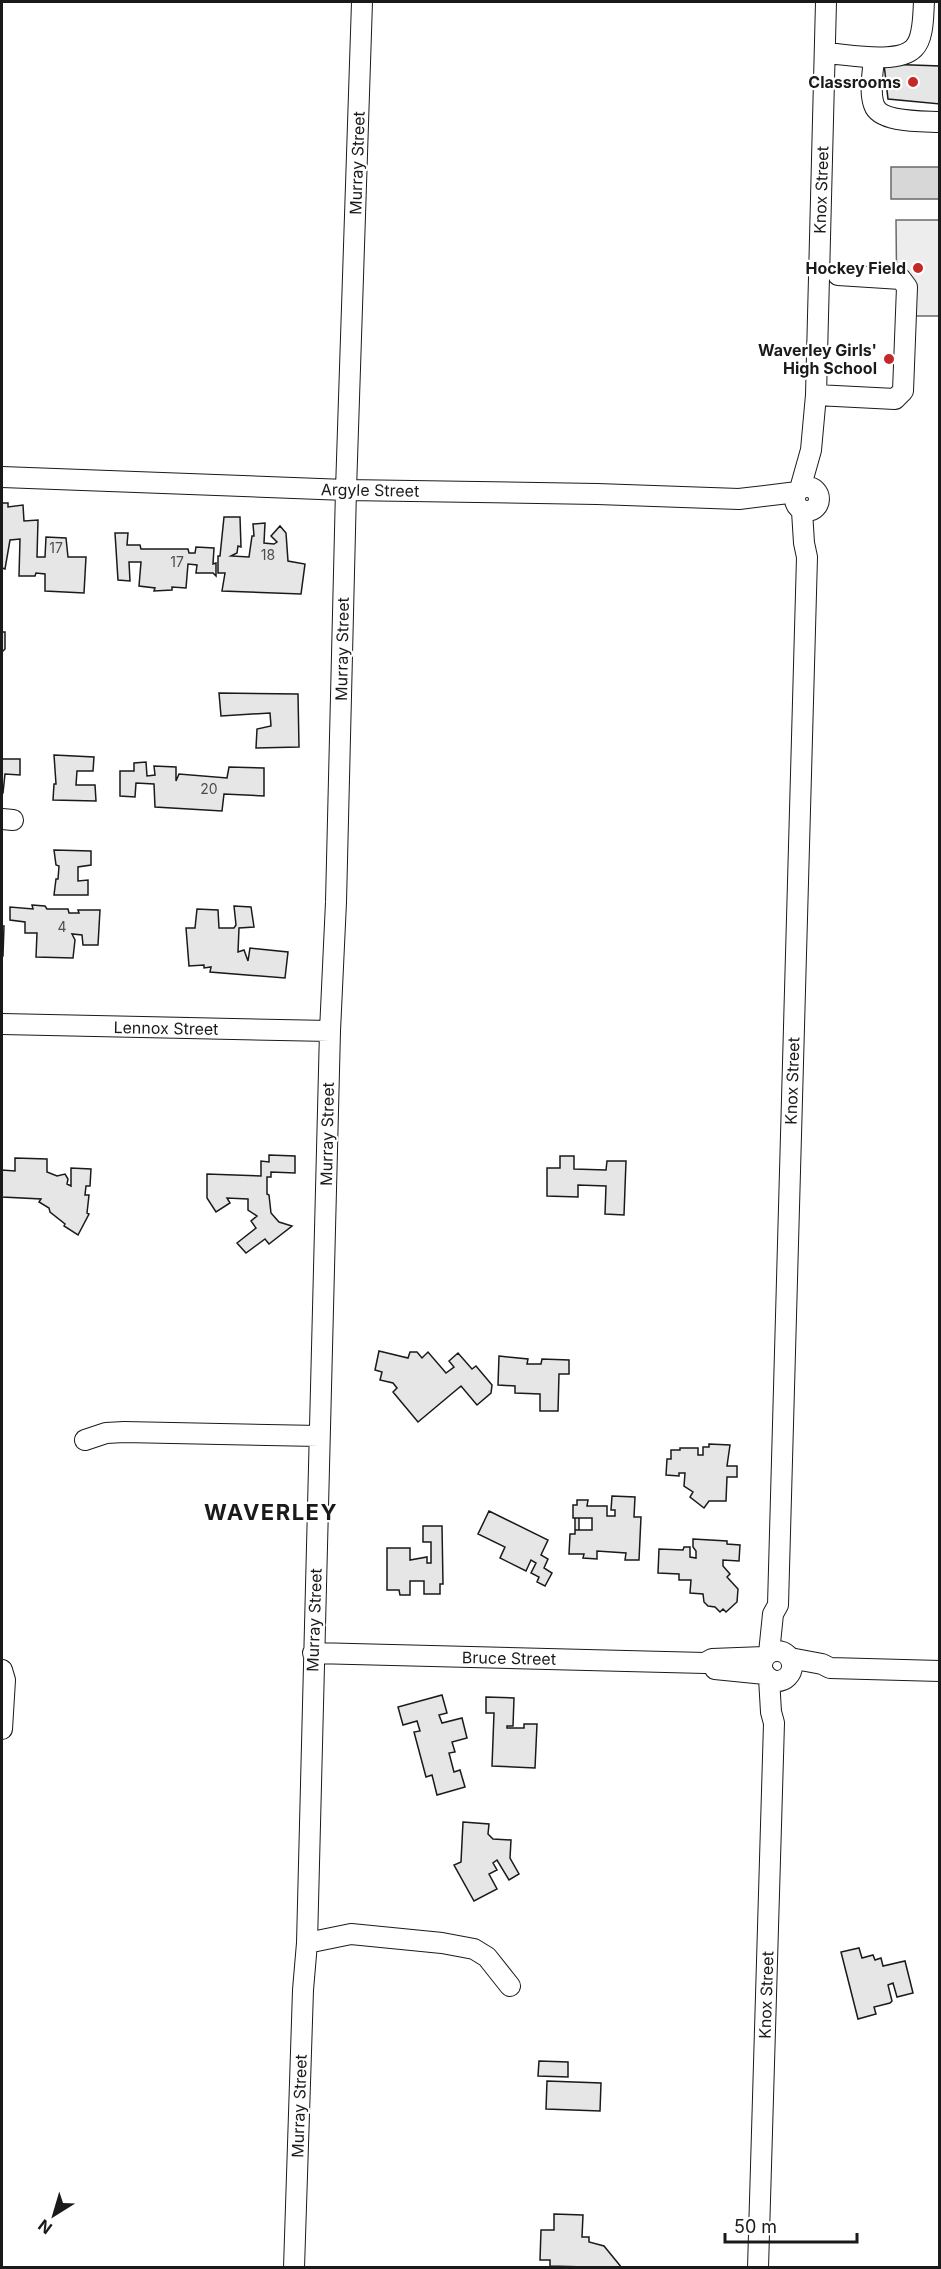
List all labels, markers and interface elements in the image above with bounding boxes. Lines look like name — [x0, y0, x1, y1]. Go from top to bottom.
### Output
place label: Classrooms — [808, 72, 901, 92]
marker: Classrooms — [906, 75, 920, 89]
street label: Murray Street — [345, 111, 369, 215]
street label: Knox Street — [809, 146, 833, 234]
place label: Hockey Field — [806, 258, 906, 278]
marker: Hockey Field — [911, 261, 925, 275]
place label: Waverley Girls' High School — [758, 340, 877, 378]
marker: Waverley Girls' High School — [882, 352, 896, 366]
street label: Argyle Street — [321, 479, 419, 501]
house number: 17 — [49, 539, 63, 556]
house number: 18 — [261, 546, 275, 563]
house number: 17 — [170, 553, 184, 570]
street label: Murray Street — [331, 597, 353, 701]
house number: 20 — [200, 780, 218, 797]
house number: 4 — [57, 918, 67, 935]
street label: Lennox Street — [113, 1017, 219, 1039]
street label: Knox Street — [780, 1037, 804, 1125]
street label: Murray Street — [316, 1082, 338, 1186]
district label: WAVERLEY — [204, 1499, 338, 1525]
street label: Murray Street — [302, 1568, 326, 1672]
street label: Bruce Street — [462, 1647, 556, 1669]
street label: Knox Street — [754, 1951, 778, 2039]
street label: Murray Street — [287, 2054, 311, 2158]
north arrow — [24, 2185, 84, 2245]
scale bar — [725, 2206, 857, 2244]
text: N — [34, 2215, 56, 2239]
text: 50 m — [734, 2216, 777, 2237]

